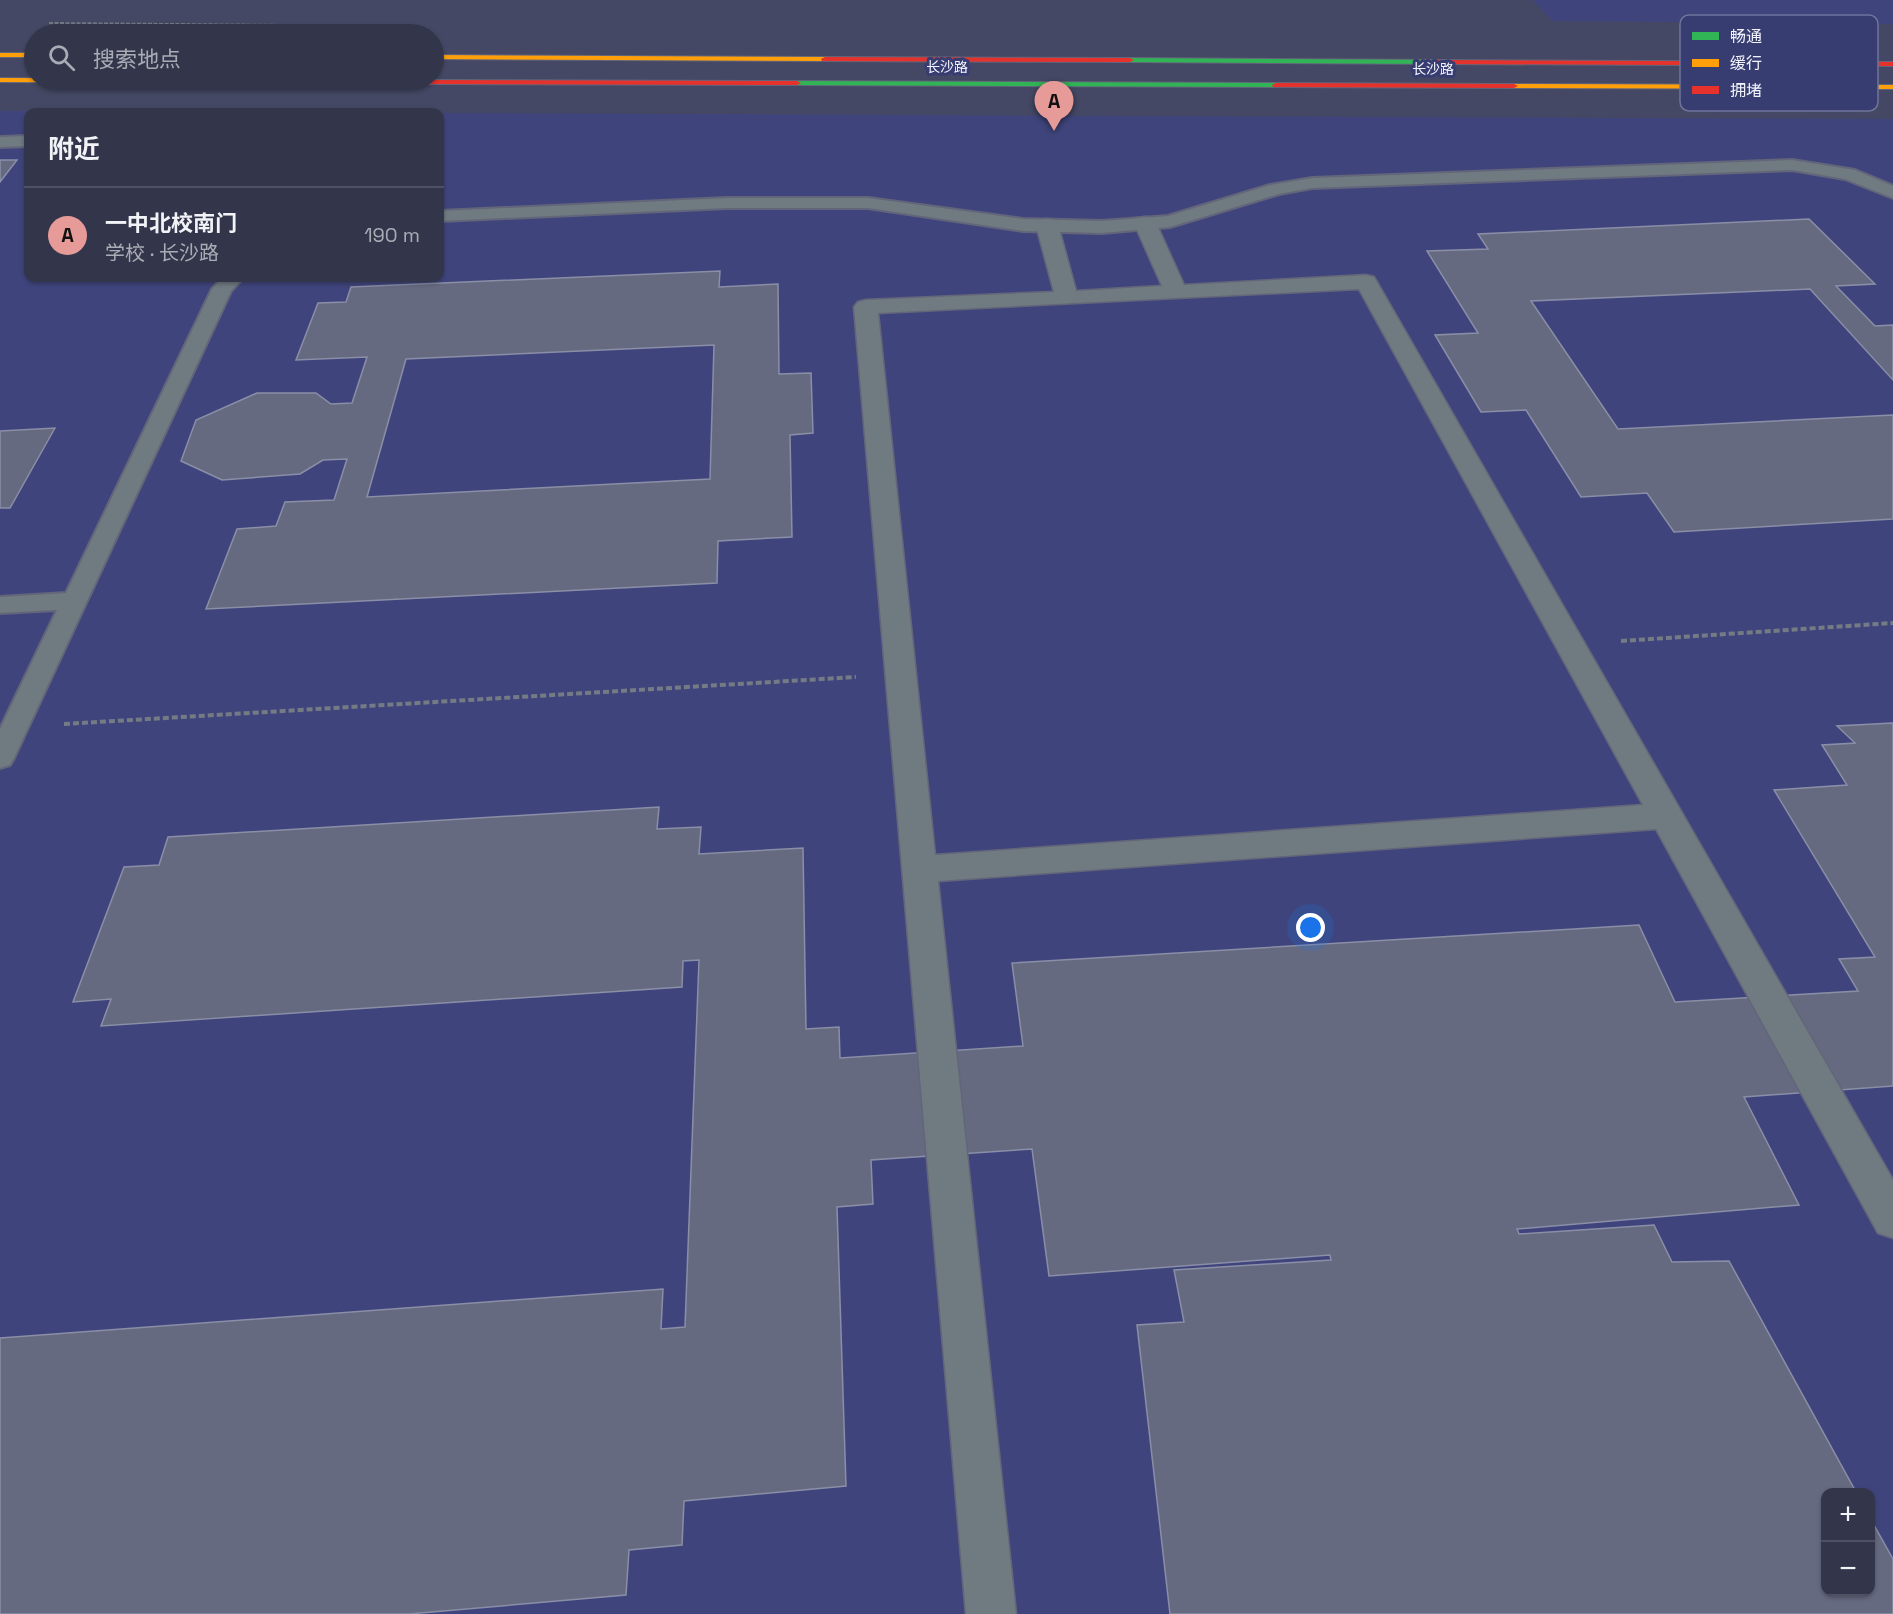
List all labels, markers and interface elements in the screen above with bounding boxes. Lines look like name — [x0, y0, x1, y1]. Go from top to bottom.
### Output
legend — [1680, 15, 1878, 111]
search box — [24, 24, 444, 90]
text: 畅通 — [1730, 26, 1762, 47]
icon: search — [45, 41, 78, 74]
text: 搜索地点 — [93, 45, 181, 73]
text: 缓行 — [1730, 53, 1762, 74]
street label: 长沙路 — [926, 58, 968, 76]
street label: 长沙路 — [1412, 60, 1454, 78]
text: 拥堵 — [1730, 80, 1762, 101]
pin: A — [1034, 82, 1074, 131]
text: 附近 — [48, 132, 100, 166]
text: 一中北校南门 — [105, 209, 237, 237]
text: A — [61, 222, 74, 248]
text: 190 m — [364, 222, 420, 248]
text: 学校 · 长沙路 — [105, 240, 219, 266]
your location — [1296, 913, 1325, 942]
map controls — [1821, 1488, 1875, 1596]
button: + — [1821, 1488, 1875, 1542]
button: − — [1821, 1542, 1875, 1596]

